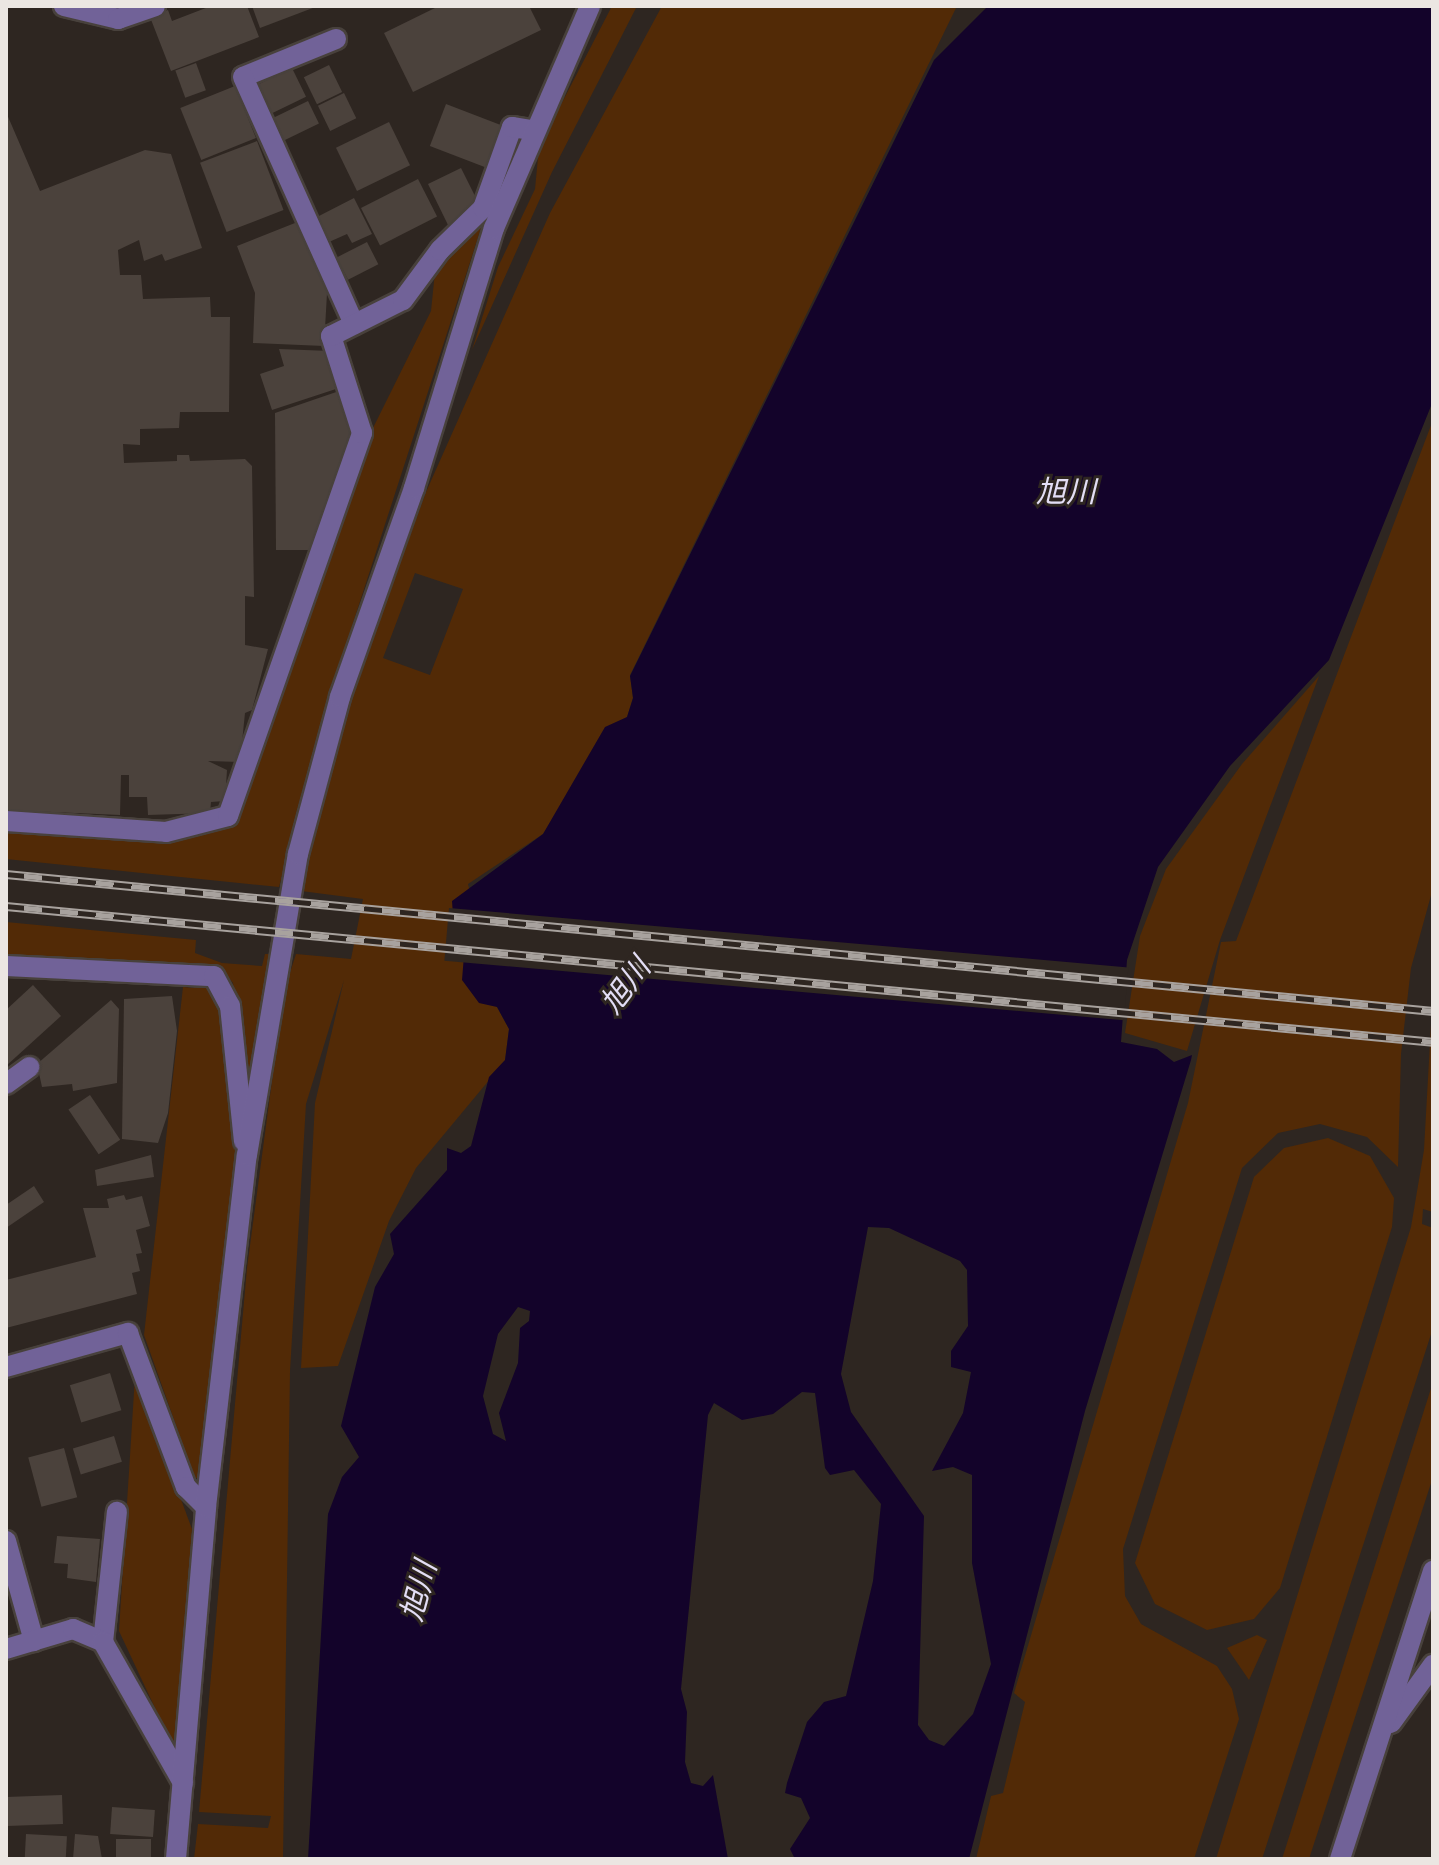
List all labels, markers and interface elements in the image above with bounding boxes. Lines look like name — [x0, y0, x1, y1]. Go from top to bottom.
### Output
water label: 旭川 — [1036, 473, 1096, 509]
water label: 旭川 — [593, 950, 657, 1020]
water label: 旭川 — [393, 1557, 443, 1625]

